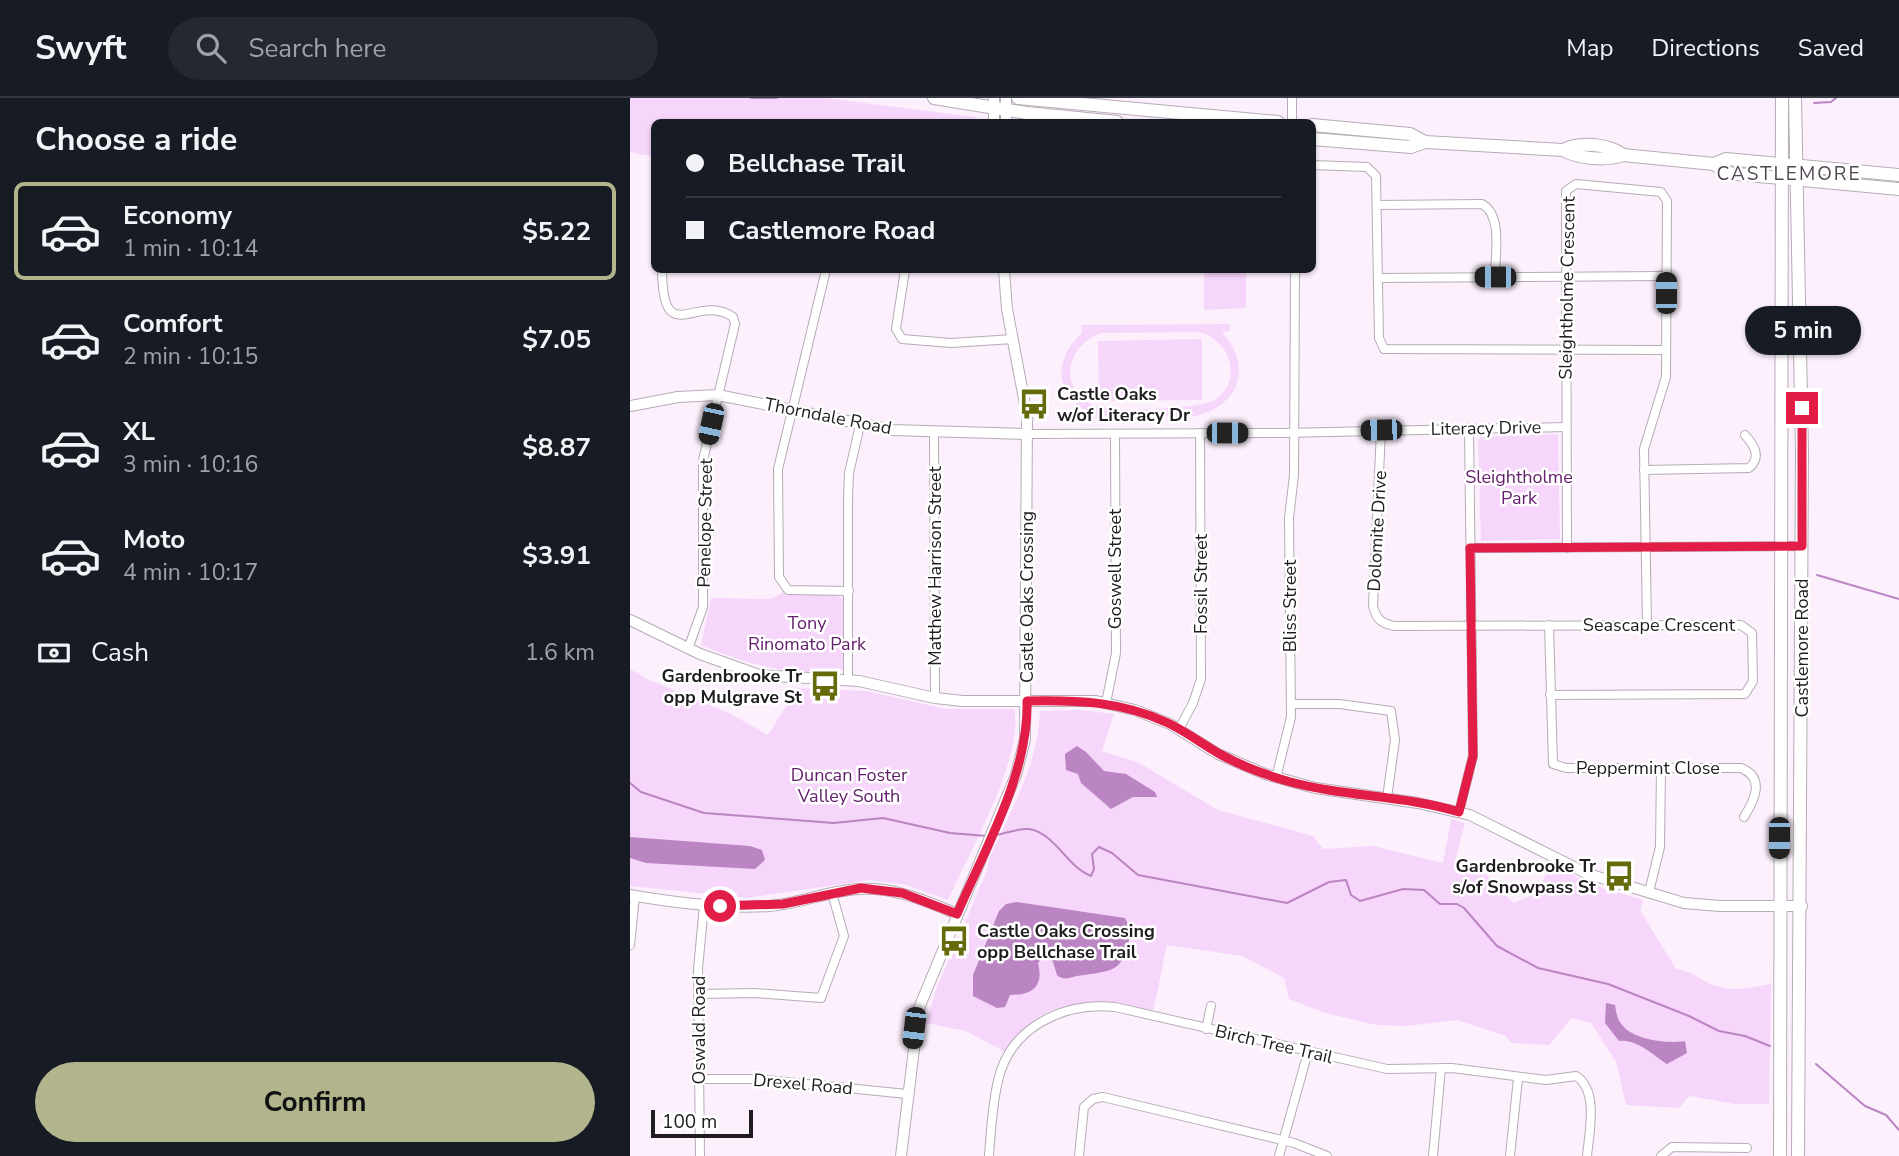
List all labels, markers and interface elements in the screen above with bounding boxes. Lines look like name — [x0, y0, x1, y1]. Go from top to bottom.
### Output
search box — [168, 17, 658, 80]
text: Swyft — [35, 26, 126, 71]
icon: search — [192, 29, 230, 67]
text: Search here — [248, 31, 386, 66]
text: Map — [1566, 32, 1613, 64]
text: Directions — [1651, 32, 1760, 64]
text: Saved — [1798, 32, 1864, 64]
text: Choose a ride — [35, 118, 237, 161]
text: Bellchase Trail — [728, 146, 905, 181]
district label: CASTLEMORE — [1716, 161, 1862, 187]
street label: Sleightholme Crescent — [1553, 195, 1581, 380]
text: Economy — [123, 198, 232, 233]
icon: car — [39, 200, 102, 263]
text: Castlemore Road — [728, 213, 935, 248]
text: $5.22 — [522, 214, 591, 249]
text: 1 min · 10:14 — [123, 233, 258, 264]
car — [1475, 267, 1517, 288]
car — [1656, 272, 1677, 314]
text: Comfort — [123, 306, 223, 341]
callout: 5 min — [1744, 306, 1860, 356]
icon: car — [39, 308, 102, 371]
text: 5 min — [1773, 315, 1833, 346]
text: $7.05 — [522, 322, 591, 357]
text: 2 min · 10:15 — [123, 341, 258, 372]
place label: Castle Oaks w/of Literacy Dr — [1057, 382, 1190, 427]
bus stop icon: Castle Oaks w/of Literacy Dr — [1017, 387, 1051, 421]
street label: Thorndale Road — [762, 392, 894, 440]
route end — [1786, 392, 1818, 424]
car — [697, 401, 726, 447]
text: XL — [123, 414, 155, 449]
street label: Literacy Drive — [1430, 415, 1542, 441]
icon: car — [39, 416, 102, 479]
car — [1360, 419, 1403, 441]
car — [1207, 423, 1249, 444]
text: $8.87 — [522, 430, 591, 465]
text: 3 min · 10:16 — [123, 449, 258, 480]
street label: Penelope Street — [692, 457, 718, 588]
street label: Matthew Harrison Street — [923, 465, 947, 666]
park label: Sleightholme Park — [1465, 465, 1573, 510]
street label: Dolomite Drive — [1362, 470, 1392, 592]
street label: Goswell Street — [1103, 508, 1127, 629]
street label: Castle Oaks Crossing — [1015, 511, 1039, 683]
text: Moto — [123, 522, 185, 557]
icon: car — [39, 524, 102, 587]
street label: Fossil Street — [1189, 533, 1213, 634]
text: $3.91 — [522, 538, 591, 573]
text: 4 min · 10:17 — [123, 557, 258, 588]
street label: Bliss Street — [1278, 559, 1302, 652]
street label: Castlemore Road — [1790, 579, 1814, 717]
park label: Tony Rinomato Park — [748, 611, 867, 656]
street label: Seascape Crescent — [1583, 613, 1736, 637]
icon: cash — [35, 634, 73, 672]
text: Cash — [91, 635, 149, 670]
text: 1.6 km — [525, 637, 595, 668]
place label: Gardenbrooke Tr opp Mulgrave St — [662, 664, 802, 709]
bus stop icon: Gardenbrooke Tr opp Mulgrave St — [808, 669, 842, 703]
street label: Peppermint Close — [1576, 756, 1720, 780]
park label: Duncan Foster Valley South — [791, 763, 908, 808]
car — [1769, 817, 1790, 859]
place label: Gardenbrooke Tr s/of Snowpass St — [1452, 854, 1596, 899]
bus stop icon: Gardenbrooke Tr s/of Snowpass St — [1602, 859, 1636, 893]
route start — [704, 890, 736, 922]
place label: Castle Oaks Crossing opp Bellchase Trail — [977, 919, 1155, 964]
bus stop icon: Castle Oaks Crossing opp Bellchase Trail — [937, 924, 971, 958]
street label: Oswald Road — [687, 975, 711, 1085]
car — [902, 1006, 927, 1050]
street label: Birch Tree Trail — [1213, 1019, 1336, 1069]
button: Confirm — [35, 1062, 595, 1142]
street label: Drexel Road — [752, 1068, 854, 1100]
scale bar — [651, 1107, 752, 1139]
text: 100 m — [662, 1109, 717, 1135]

